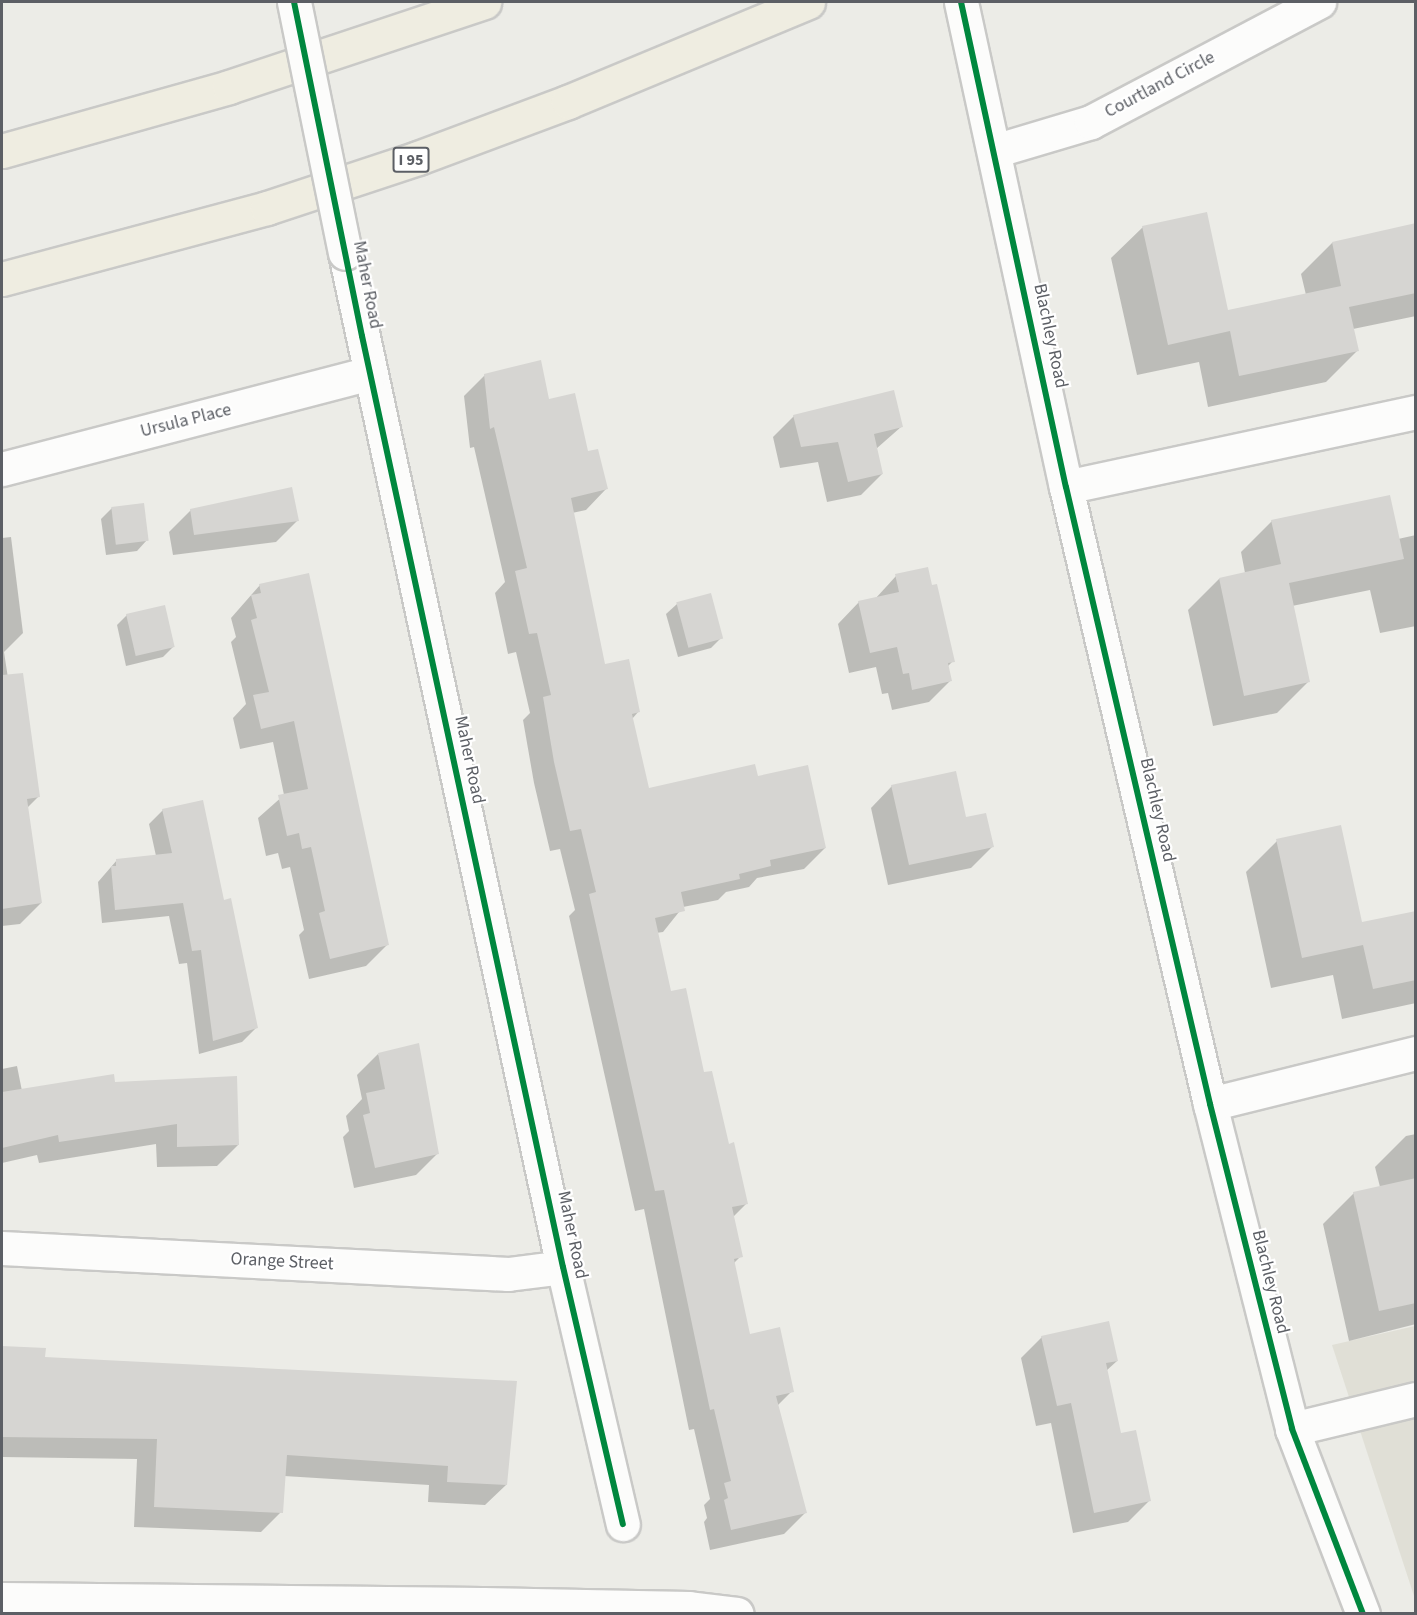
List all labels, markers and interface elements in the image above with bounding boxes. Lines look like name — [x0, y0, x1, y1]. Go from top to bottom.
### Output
street label: Courtland Circle — [1101, 47, 1219, 123]
road number: I 95 — [392, 147, 430, 173]
street label: Maher Road — [348, 239, 386, 331]
street label: Blachley Road — [1028, 282, 1072, 390]
street label: Ursula Place — [138, 399, 234, 443]
street label: Maher Road — [449, 714, 489, 806]
street label: Blachley Road — [1134, 756, 1180, 864]
street label: Maher Road — [552, 1189, 592, 1281]
street label: Blachley Road — [1247, 1228, 1293, 1336]
street label: Orange Street — [230, 1249, 334, 1275]

